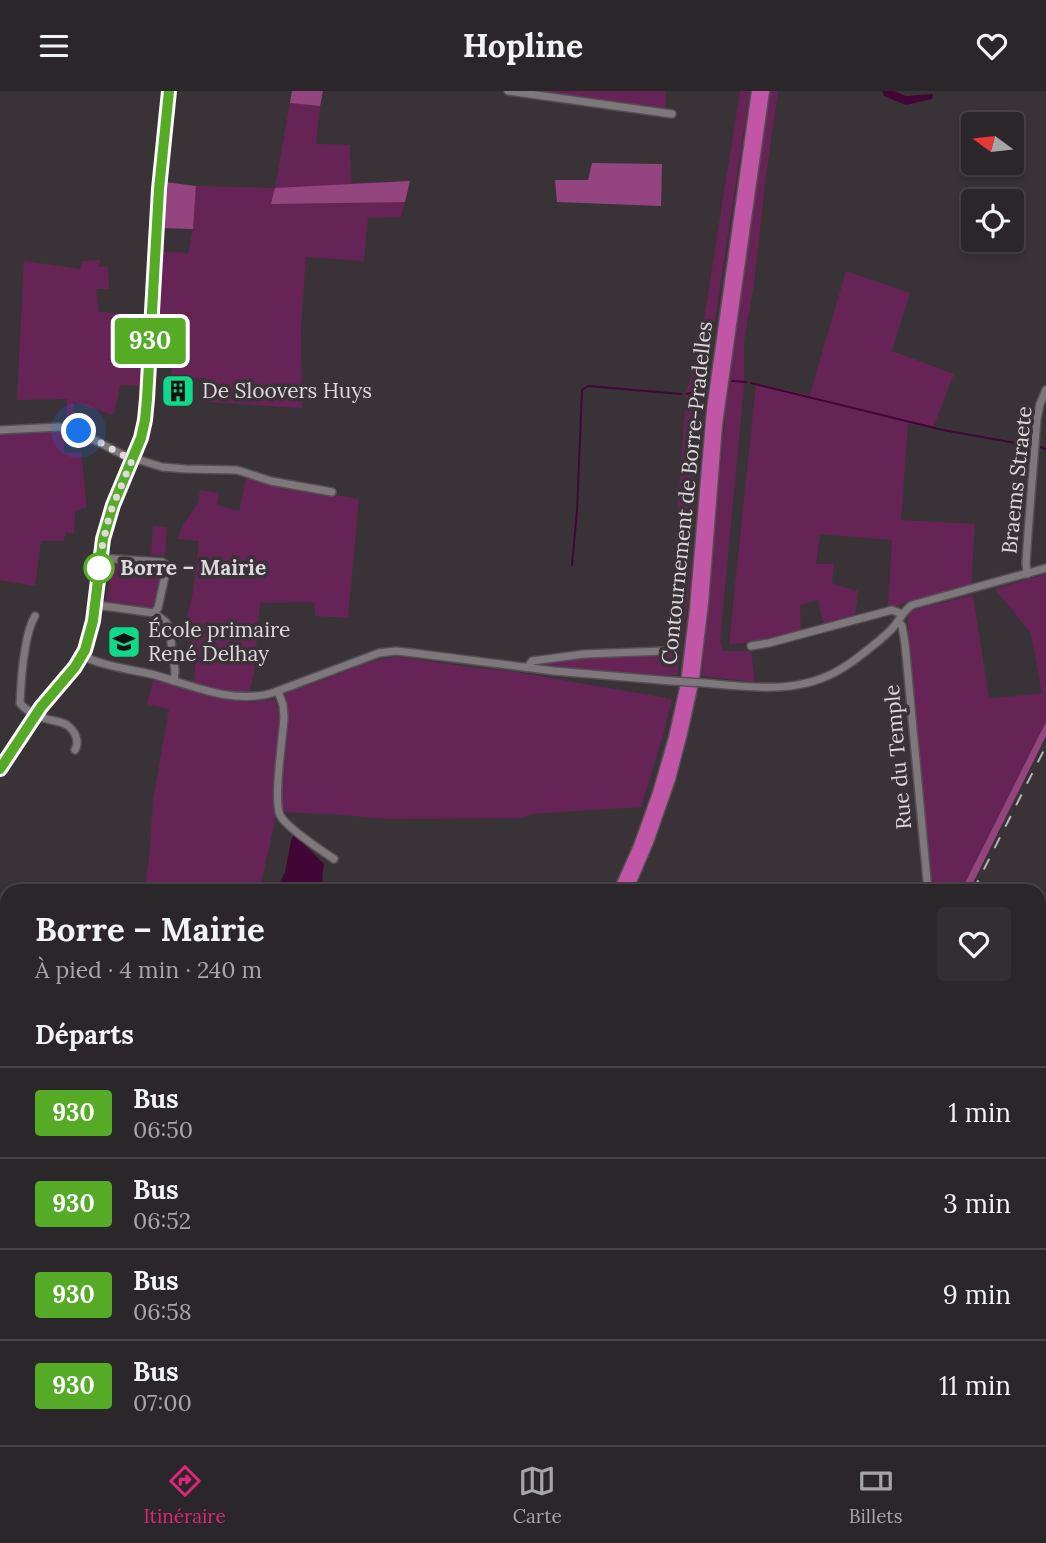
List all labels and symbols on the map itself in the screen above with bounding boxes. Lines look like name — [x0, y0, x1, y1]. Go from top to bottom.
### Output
north arrow — [961, 112, 1024, 175]
line badge: 930 — [110, 318, 190, 364]
street label: Contournement de Borre-Pradelles — [655, 320, 718, 666]
building icon: De Sloovers Huys — [159, 372, 197, 410]
place label: De Sloovers Huys — [202, 377, 372, 404]
street label: Braems Straete — [995, 405, 1038, 555]
your location — [61, 413, 96, 448]
marker: Borre – Mairie — [84, 553, 114, 583]
place label: Borre – Mairie — [120, 554, 266, 581]
place label: École primaire René Delhay — [148, 616, 290, 667]
school or university icon: École primaire René Delhay — [105, 623, 143, 661]
street label: Rue du Temple — [878, 683, 917, 831]

